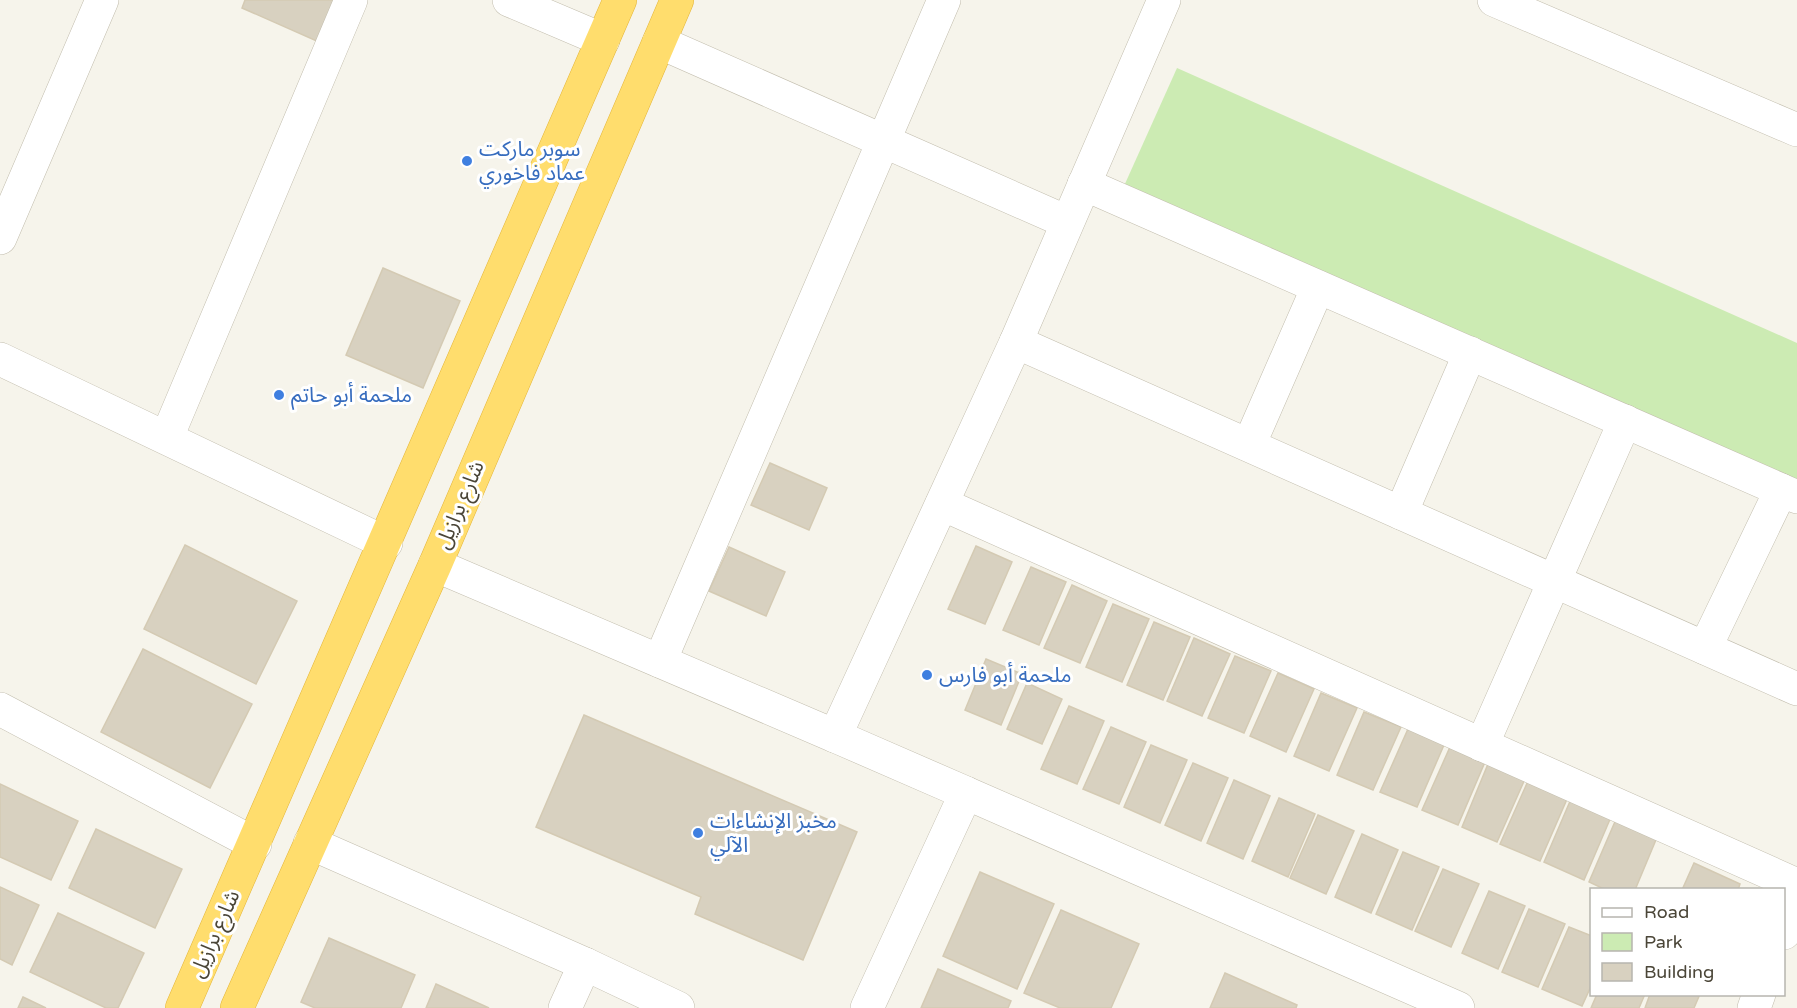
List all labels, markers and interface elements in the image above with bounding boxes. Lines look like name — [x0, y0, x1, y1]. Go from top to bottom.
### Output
place label: سوبر ماركت عماد فاخوري — [479, 137, 585, 188]
marker: سوبر ماركت عماد فاخوري — [460, 154, 474, 168]
place label: ملحمة أبو حاتم — [291, 382, 412, 410]
marker: ملحمة أبو حاتم — [272, 388, 286, 402]
street label: شارع برازيل — [430, 457, 492, 554]
place label: ملحمة أبو فارس — [939, 662, 1071, 688]
marker: ملحمة أبو فارس — [920, 668, 934, 682]
place label: مخبز الإنشاءات الآلي — [710, 809, 837, 860]
marker: مخبز الإنشاءات الآلي — [691, 826, 705, 840]
street label: شارع برازيل — [185, 886, 247, 983]
legend — [1590, 888, 1785, 996]
text: Road — [1644, 901, 1689, 923]
text: Park — [1644, 931, 1683, 953]
text: Building — [1644, 961, 1714, 983]

